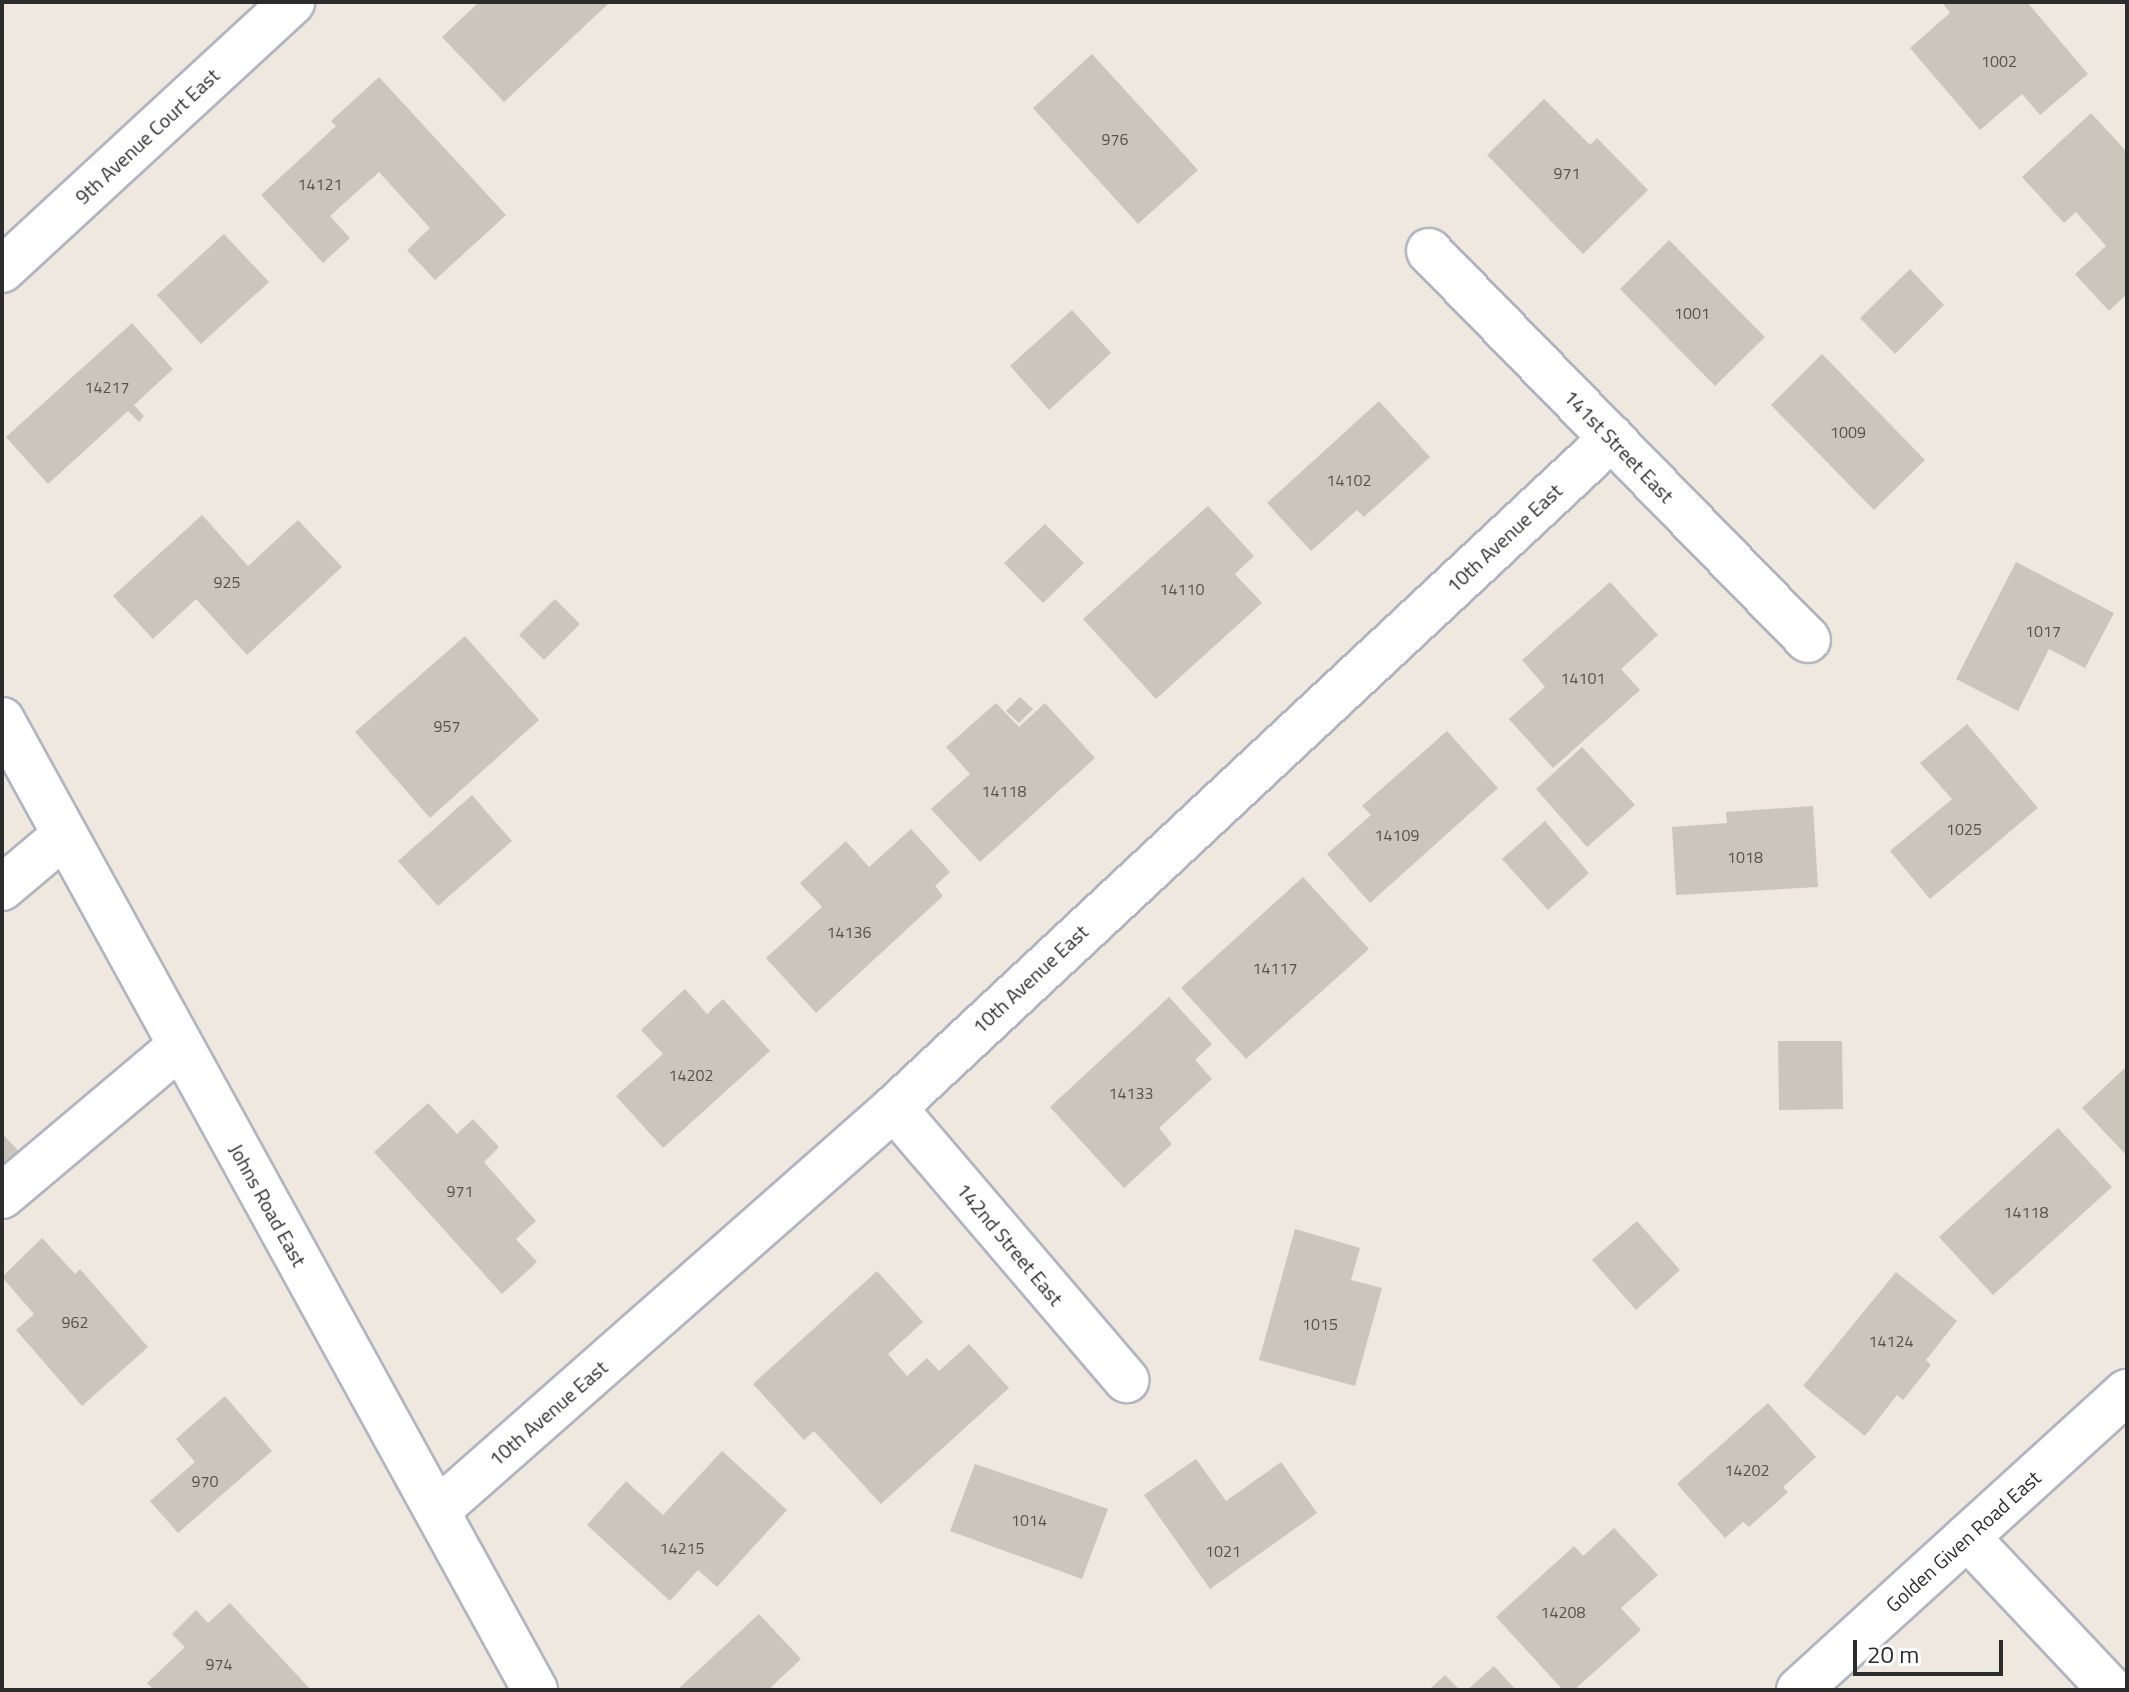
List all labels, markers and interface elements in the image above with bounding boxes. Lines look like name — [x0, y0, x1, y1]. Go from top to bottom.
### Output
house number: 1002 — [1981, 51, 2017, 71]
street label: 9th Avenue Court East — [70, 63, 224, 209]
house number: 976 — [1102, 129, 1128, 149]
house number: 971 — [1554, 163, 1580, 183]
house number: 14121 — [298, 174, 342, 194]
house number: 1001 — [1674, 303, 1710, 323]
house number: 14217 — [85, 377, 129, 397]
street label: 141st Street East — [1559, 385, 1679, 507]
house number: 1009 — [1830, 422, 1866, 442]
house number: 14102 — [1327, 470, 1371, 490]
street label: 10th Avenue East — [1441, 478, 1567, 598]
house number: 925 — [214, 572, 240, 592]
house number: 14110 — [1160, 579, 1204, 599]
house number: 1017 — [2025, 621, 2061, 641]
house number: 14101 — [1561, 668, 1605, 688]
house number: 957 — [434, 716, 460, 736]
house number: 14118 — [982, 781, 1026, 801]
house number: 1025 — [1946, 819, 1982, 839]
house number: 14109 — [1375, 825, 1419, 845]
house number: 1018 — [1727, 847, 1763, 867]
street label: 10th Avenue East — [967, 919, 1093, 1039]
house number: 14136 — [827, 922, 871, 942]
house number: 14117 — [1253, 958, 1297, 978]
house number: 14202 — [669, 1065, 713, 1085]
house number: 14133 — [1109, 1083, 1153, 1103]
street label: Johns Road East — [224, 1139, 312, 1271]
street label: 142nd Street East — [952, 1178, 1068, 1310]
house number: 971 — [447, 1181, 473, 1201]
house number: 14118 — [2004, 1202, 2048, 1222]
house number: 962 — [62, 1312, 88, 1332]
house number: 1015 — [1302, 1314, 1338, 1334]
house number: 14124 — [1869, 1331, 1913, 1351]
street label: 10th Avenue East — [484, 1355, 612, 1471]
house number: 14202 — [1725, 1460, 1769, 1480]
street label: Golden Given Road East — [1881, 1465, 2045, 1617]
house number: 970 — [192, 1471, 218, 1491]
house number: 1014 — [1011, 1510, 1047, 1530]
house number: 14215 — [660, 1538, 704, 1558]
house number: 1021 — [1205, 1541, 1241, 1561]
house number: 14208 — [1541, 1602, 1585, 1622]
scale bar — [1857, 1624, 2007, 1674]
text: 20 m — [1867, 1636, 1919, 1672]
house number: 974 — [206, 1654, 232, 1674]

